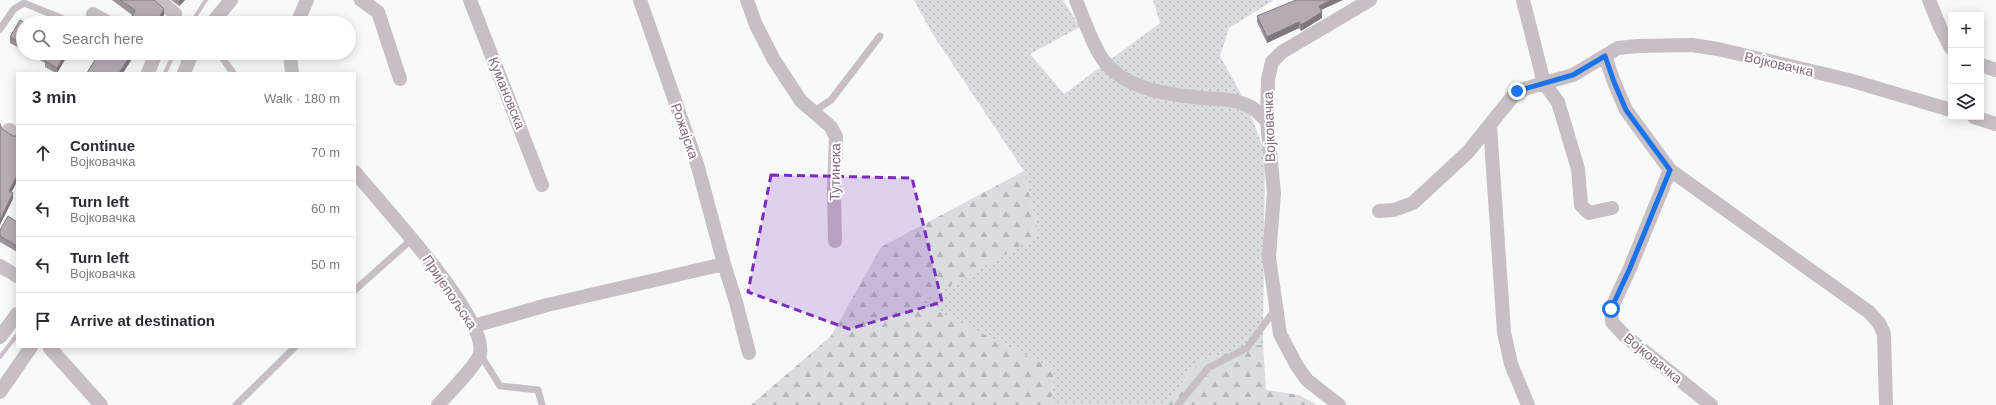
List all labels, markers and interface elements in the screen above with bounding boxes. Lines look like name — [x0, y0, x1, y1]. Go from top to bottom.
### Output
map controls — [1948, 12, 1984, 120]
button: + — [1948, 12, 1984, 48]
search box — [16, 16, 356, 60]
icon: search — [30, 27, 52, 49]
text: Search here — [62, 30, 144, 47]
street label: Војковачка — [1743, 48, 1815, 80]
button: − — [1948, 48, 1984, 84]
street label: Кумановска — [485, 55, 529, 132]
route end — [1508, 82, 1526, 100]
button: layers — [1948, 84, 1984, 120]
text: 3 min — [32, 88, 76, 107]
text: Walk · 180 m — [264, 91, 340, 106]
street label: Војковачка — [1260, 91, 1278, 163]
street label: Рожајска — [668, 101, 702, 161]
text: Continue — [70, 137, 135, 154]
icon: ahead — [32, 142, 54, 164]
street label: Тутинска — [826, 143, 844, 201]
text: 70 m — [311, 145, 340, 160]
text: Војковачка — [70, 154, 136, 169]
text: Turn left — [70, 193, 129, 210]
icon: left — [32, 198, 54, 220]
text: 60 m — [311, 201, 340, 216]
text: Војковачка — [70, 210, 136, 225]
text: Turn left — [70, 249, 129, 266]
street label: Пријепољска — [419, 252, 481, 332]
icon: left — [32, 254, 54, 276]
text: 50 m — [311, 257, 340, 272]
text: Војковачка — [70, 266, 136, 281]
route start — [1602, 300, 1620, 318]
icon: arrive — [32, 310, 54, 332]
text: Arrive at destination — [70, 312, 215, 329]
street label: Војковачка — [1621, 330, 1686, 387]

